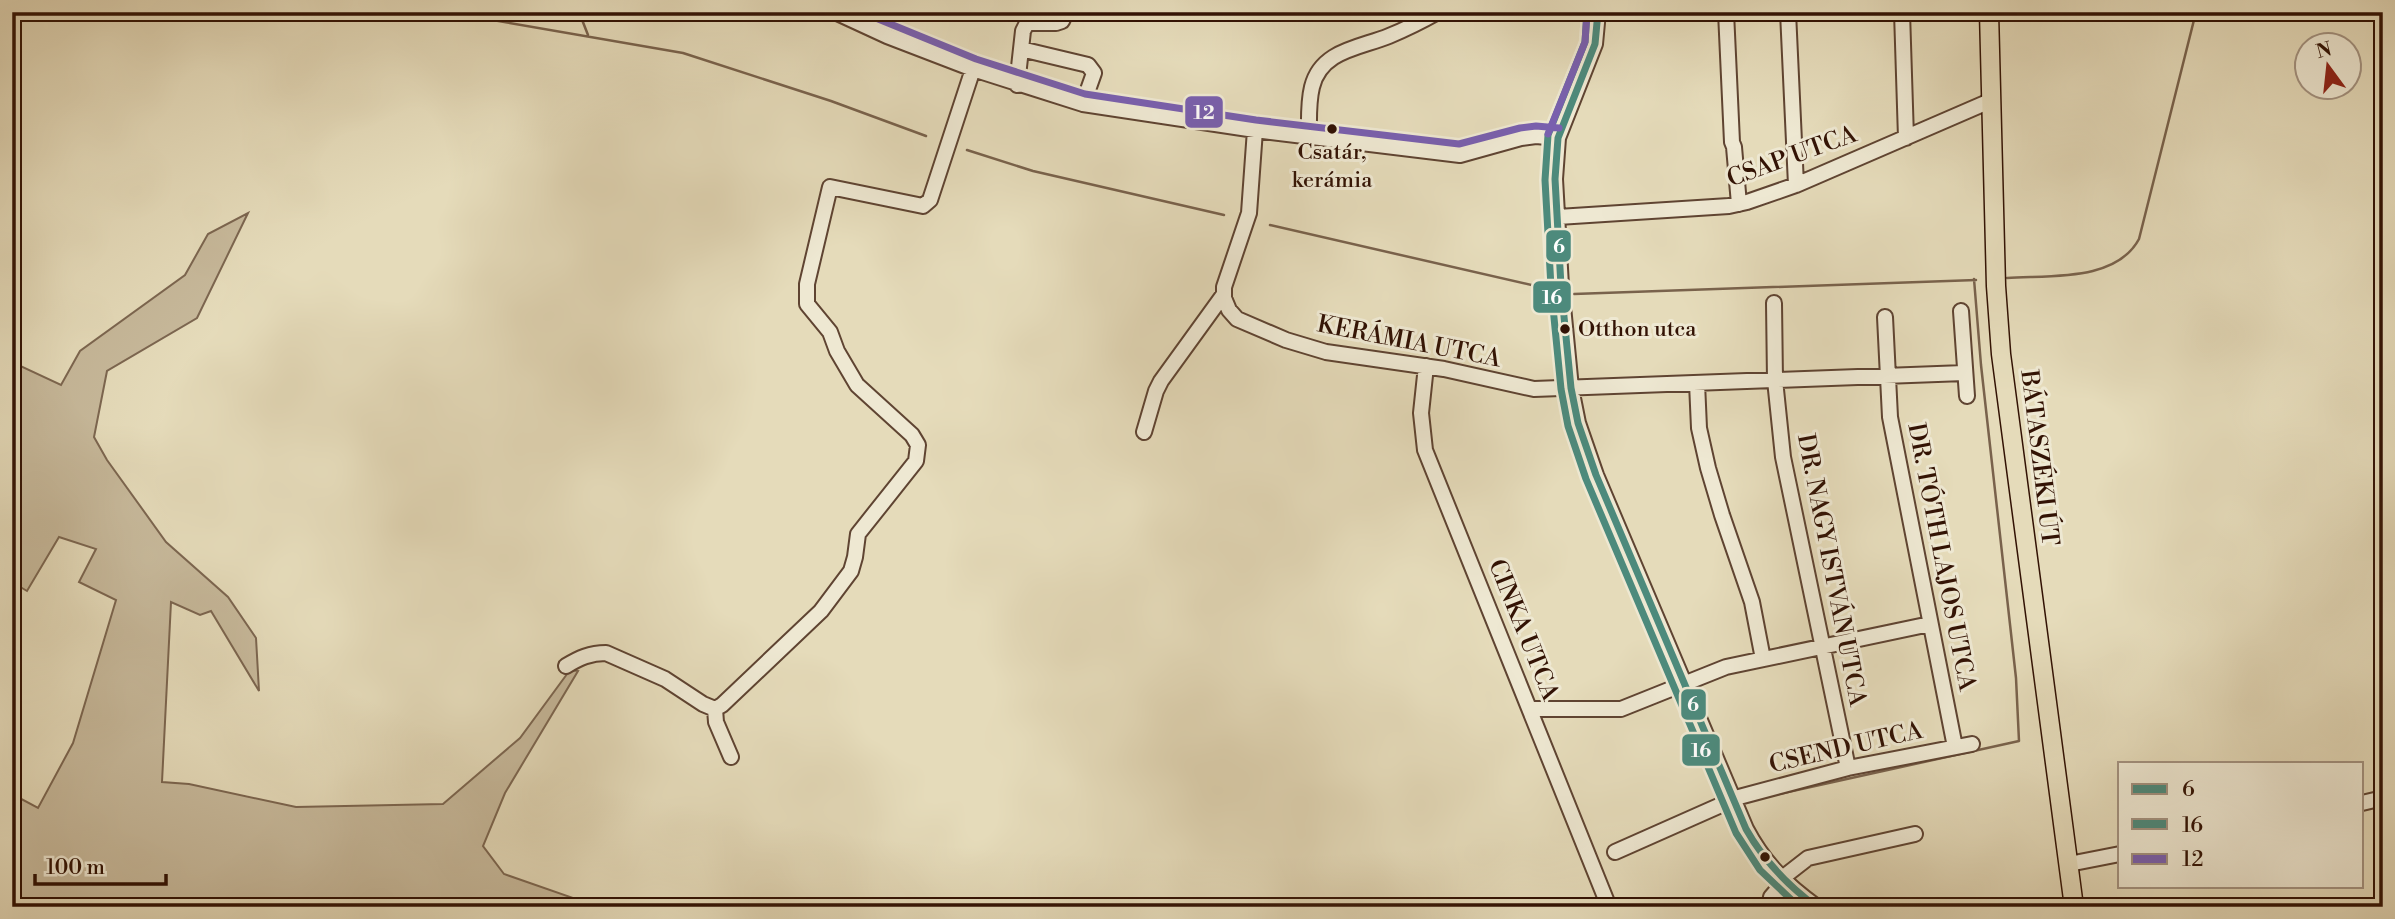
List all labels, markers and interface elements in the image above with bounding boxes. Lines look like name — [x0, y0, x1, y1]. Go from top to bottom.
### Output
north arrow — [2294, 32, 2364, 102]
text: N — [2313, 37, 2334, 64]
line badge: 12 — [1184, 95, 1224, 129]
text: 12 — [1193, 101, 1215, 125]
street label: CSAP UTCA — [1723, 119, 1861, 194]
marker: Csatár, kerámia — [1325, 122, 1339, 136]
place label: Csatár, kerámia — [1292, 139, 1373, 194]
line badge: 6 — [1545, 229, 1572, 263]
text: 6 — [1553, 235, 1565, 259]
line badge: 16 — [1532, 280, 1572, 314]
text: 16 — [1542, 286, 1562, 310]
street label: KERÁMIA UTCA — [1315, 308, 1504, 375]
place label: Otthon utca — [1578, 316, 1697, 343]
marker: Otthon utca — [1558, 322, 1572, 336]
street label: BÁTASZÉKI ÚT — [2013, 367, 2067, 548]
street label: DR. TÓTH LAJOS UTCA — [1900, 420, 1984, 694]
street label: DR. NAGY ISTVÁN UTCA — [1790, 431, 1873, 709]
street label: CINKA UTCA — [1481, 555, 1565, 705]
line badge: 6 — [1680, 688, 1707, 721]
text: 6 — [1687, 693, 1699, 717]
street label: CSEND UTCA — [1766, 716, 1926, 780]
line badge: 16 — [1681, 733, 1721, 767]
text: 16 — [1691, 739, 1711, 763]
legend — [2118, 762, 2364, 888]
text: 6 — [2182, 777, 2195, 803]
text: 16 — [2182, 813, 2203, 839]
scale bar — [35, 842, 166, 886]
text: 12 — [2182, 847, 2203, 873]
unlabelled marker — [1758, 850, 1772, 864]
text: 100 m — [46, 855, 105, 881]

